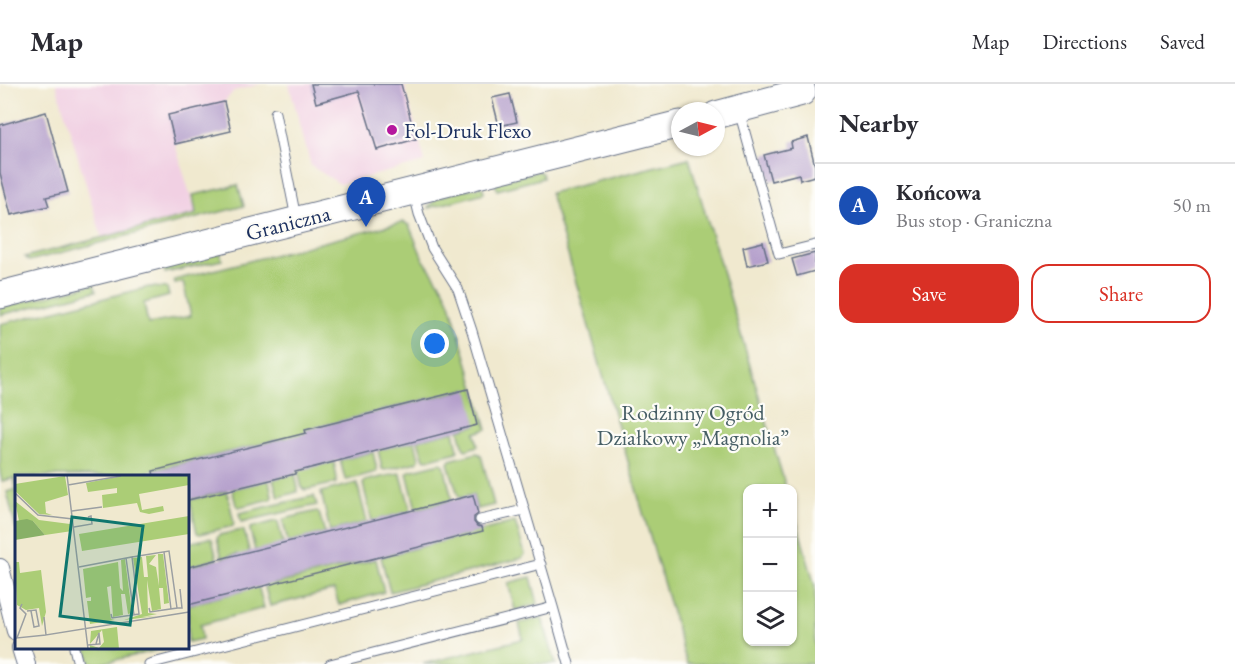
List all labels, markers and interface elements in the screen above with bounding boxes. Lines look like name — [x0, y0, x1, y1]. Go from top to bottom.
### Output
text: Map — [30, 23, 83, 59]
text: Map — [972, 28, 1009, 55]
text: Directions — [1042, 28, 1127, 55]
text: Saved — [1160, 28, 1205, 55]
north arrow — [671, 102, 725, 156]
text: Nearby — [839, 106, 919, 140]
place label: Fol-Druk Flexo — [404, 116, 531, 145]
marker: Fol-Druk Flexo — [385, 123, 399, 137]
pin: A — [346, 178, 386, 227]
text: Końcowa — [896, 178, 981, 207]
text: A — [851, 192, 866, 218]
text: 50 m — [1172, 192, 1211, 218]
street label: Graniczna — [243, 198, 334, 248]
text: Bus stop · Graniczna — [896, 207, 1052, 233]
button: Save — [839, 264, 1019, 323]
button: Share — [1031, 264, 1211, 323]
your location — [420, 329, 449, 358]
park label: Rodzinny Ogród Działkowy „Magnolia” — [597, 398, 789, 452]
inset map — [15, 475, 189, 649]
map controls — [743, 484, 797, 646]
button: + — [743, 484, 797, 538]
button: − — [743, 538, 797, 592]
button: layers — [743, 592, 797, 646]

